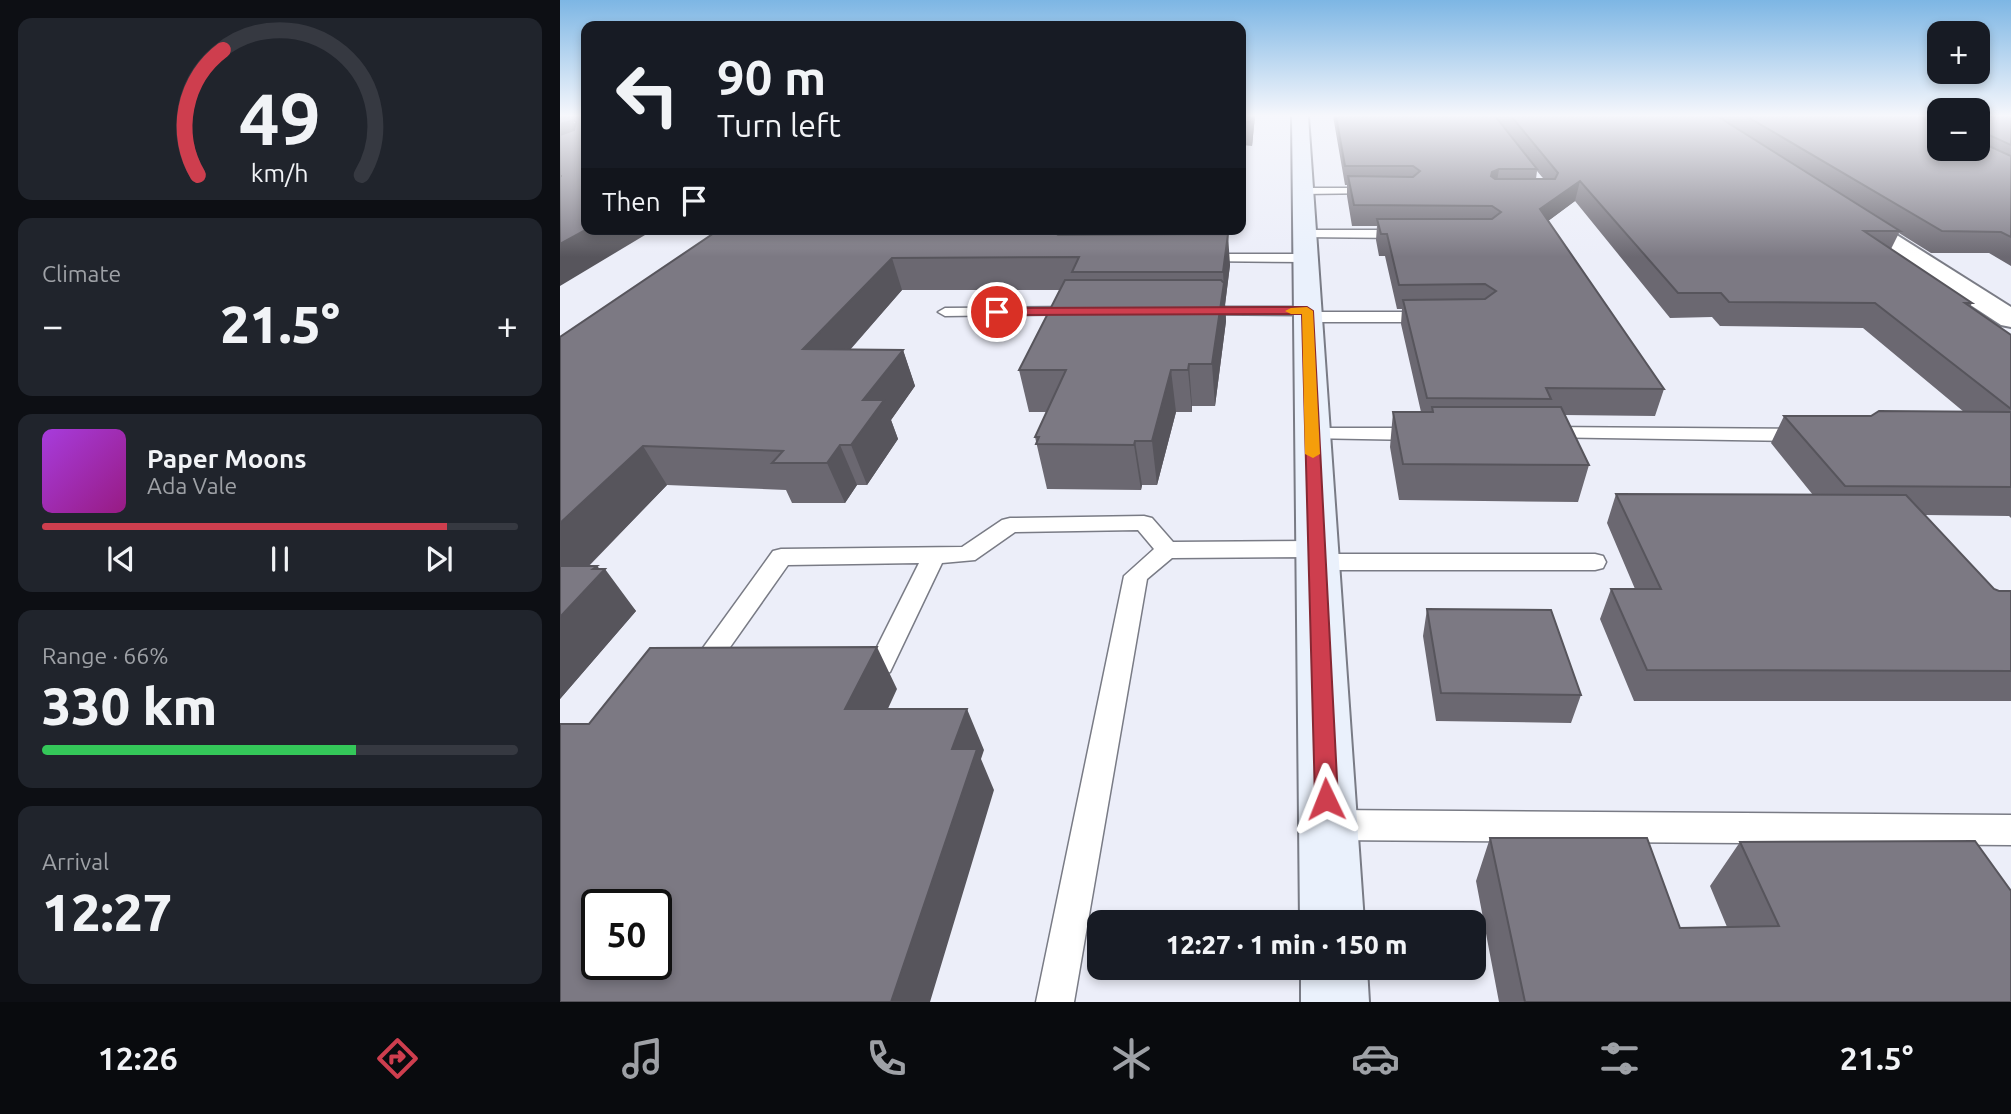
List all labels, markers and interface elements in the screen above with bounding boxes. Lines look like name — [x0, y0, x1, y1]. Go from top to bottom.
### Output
map controls — [1927, 21, 1990, 161]
button: + — [1927, 21, 1990, 84]
icon: left — [602, 49, 693, 140]
text: 90 m — [717, 49, 826, 104]
text: 49 — [239, 77, 321, 159]
button: − — [1927, 98, 1990, 161]
text: Turn left — [717, 107, 841, 143]
text: km/h — [251, 159, 309, 187]
icon: arrive — [675, 182, 713, 220]
text: Then — [602, 187, 661, 216]
text: Climate — [42, 261, 121, 286]
pin — [967, 282, 1027, 342]
icon: arrive — [978, 293, 1016, 331]
text: 21.5° — [220, 295, 340, 353]
text: − — [42, 304, 63, 346]
text: + — [497, 304, 518, 346]
text: Paper Moons — [147, 444, 306, 473]
text: Ada Vale — [147, 473, 237, 498]
icon: previous — [102, 540, 140, 578]
icon: pause — [261, 540, 299, 578]
icon: next — [420, 540, 458, 578]
text: Range · 66% — [42, 643, 169, 668]
text: 330 km — [42, 677, 217, 735]
position arrow — [1289, 762, 1363, 836]
text: Arrival — [42, 849, 109, 874]
text: 12:27 — [42, 883, 172, 941]
speed limit sign: 50 — [581, 889, 672, 980]
text: 12:27 · 1 min · 150 m — [1166, 930, 1407, 959]
icon: directions — [373, 1034, 422, 1083]
icon: music — [618, 1034, 667, 1083]
icon: phone — [862, 1034, 911, 1083]
icon: climate — [1107, 1034, 1156, 1083]
icon: car — [1351, 1034, 1400, 1083]
icon: filters — [1595, 1034, 1644, 1083]
text: 12:26 — [98, 1040, 178, 1076]
text: 21.5° — [1840, 1040, 1913, 1076]

